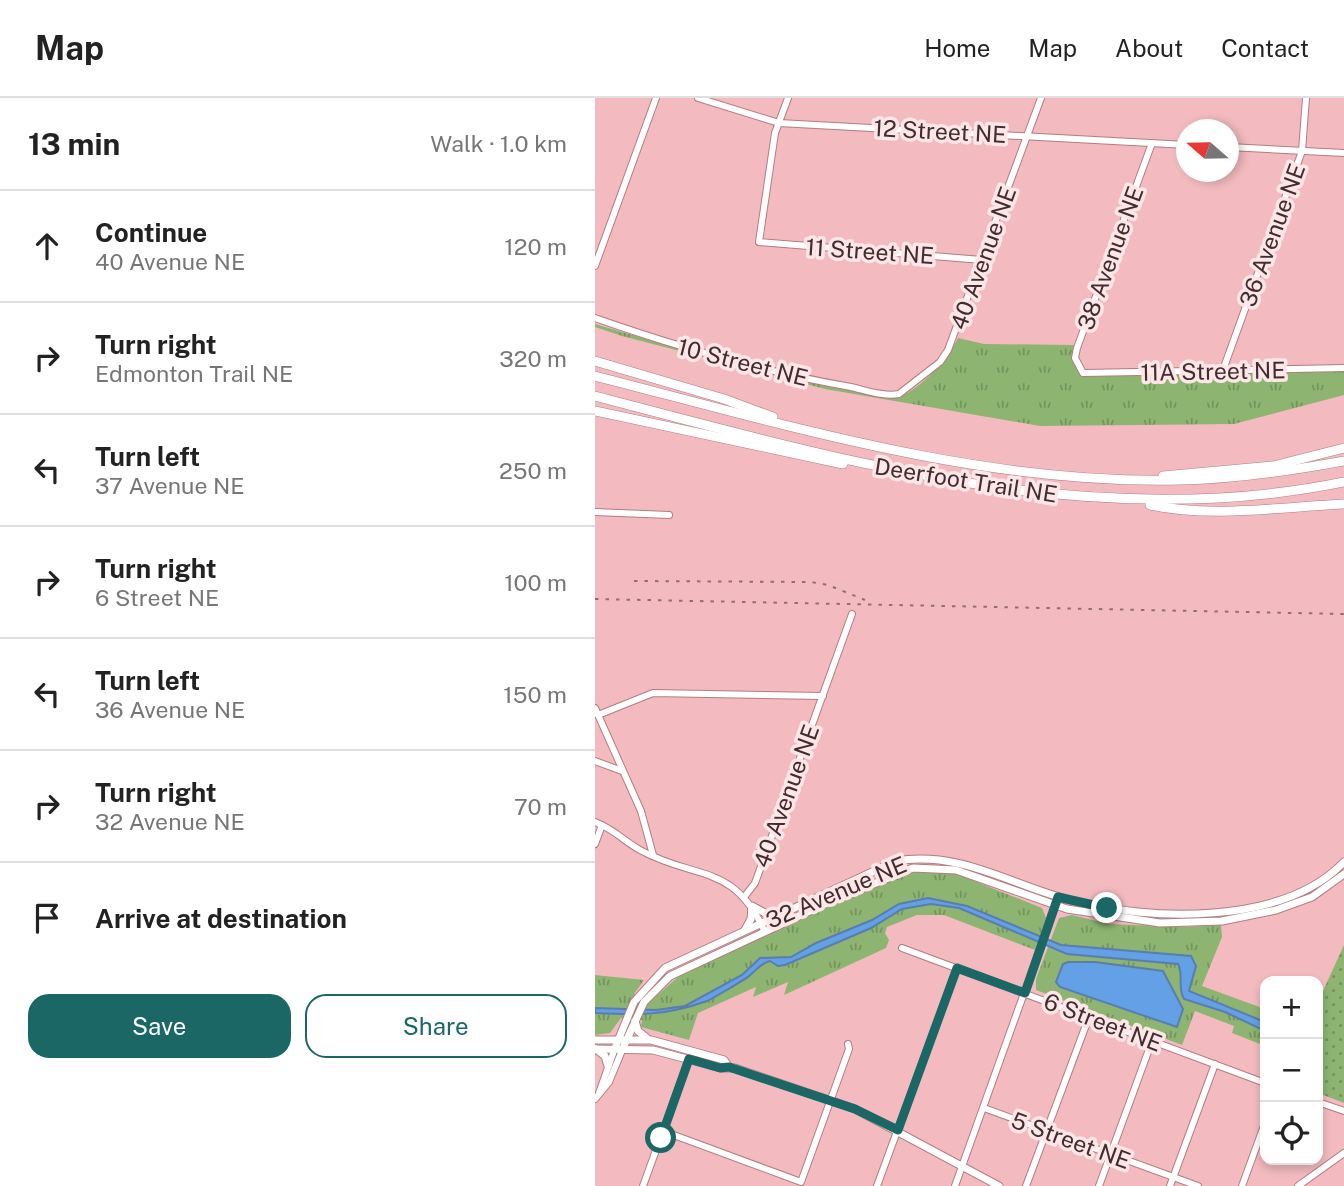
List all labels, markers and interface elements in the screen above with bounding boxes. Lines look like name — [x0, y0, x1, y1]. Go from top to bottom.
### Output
text: Map — [35, 29, 104, 67]
text: Home — [924, 34, 990, 62]
text: Map — [1028, 34, 1077, 62]
text: About — [1115, 34, 1183, 62]
text: Contact — [1221, 34, 1309, 62]
street label: 12 Street NE — [873, 114, 1007, 148]
north arrow — [1176, 119, 1239, 182]
text: 13 min — [28, 126, 120, 162]
text: Walk · 1.0 km — [430, 130, 567, 157]
street label: 36 Avenue NE — [1234, 160, 1310, 310]
street label: 38 Avenue NE — [1072, 182, 1148, 334]
street label: 40 Avenue NE — [945, 183, 1021, 333]
text: Continue — [95, 217, 207, 248]
icon: ahead — [28, 227, 66, 265]
text: 120 m — [504, 233, 567, 260]
street label: 11 Street NE — [805, 233, 935, 269]
text: 40 Avenue NE — [95, 248, 245, 275]
text: Turn right — [95, 329, 217, 360]
street label: 10 Street NE — [675, 333, 811, 391]
icon: right — [28, 339, 66, 377]
text: 320 m — [499, 345, 567, 372]
street label: 11A Street NE — [1140, 356, 1286, 386]
text: Edmonton Trail NE — [95, 360, 293, 387]
text: Turn left — [95, 441, 200, 472]
icon: left — [28, 451, 66, 489]
street label: Deerfoot Trail NE — [873, 452, 1059, 508]
text: 250 m — [499, 457, 567, 484]
text: 37 Avenue NE — [95, 472, 245, 499]
text: Turn right — [95, 553, 217, 584]
icon: right — [28, 563, 66, 601]
text: 100 m — [504, 569, 567, 596]
text: 6 Street NE — [95, 584, 219, 611]
text: Turn left — [95, 665, 200, 696]
icon: left — [28, 675, 66, 713]
text: 150 m — [503, 681, 567, 708]
text: 36 Avenue NE — [95, 696, 245, 723]
street label: 40 Avenue NE — [748, 721, 824, 871]
text: Turn right — [95, 777, 217, 808]
icon: right — [28, 787, 66, 825]
text: 70 m — [514, 793, 567, 820]
text: 32 Avenue NE — [95, 808, 245, 835]
street label: 32 Avenue NE — [762, 850, 910, 934]
route end — [1091, 892, 1122, 923]
icon: arrive — [28, 899, 66, 937]
text: Arrive at destination — [95, 903, 347, 934]
map controls — [1260, 976, 1323, 1165]
button: + — [1260, 976, 1323, 1039]
street label: 6 Street NE — [1040, 987, 1166, 1057]
button: Save — [28, 994, 291, 1058]
button: Share — [305, 994, 567, 1058]
button: − — [1260, 1039, 1323, 1102]
button: locate — [1260, 1102, 1323, 1165]
street label: 5 Street NE — [1008, 1106, 1134, 1174]
route start — [645, 1122, 676, 1153]

